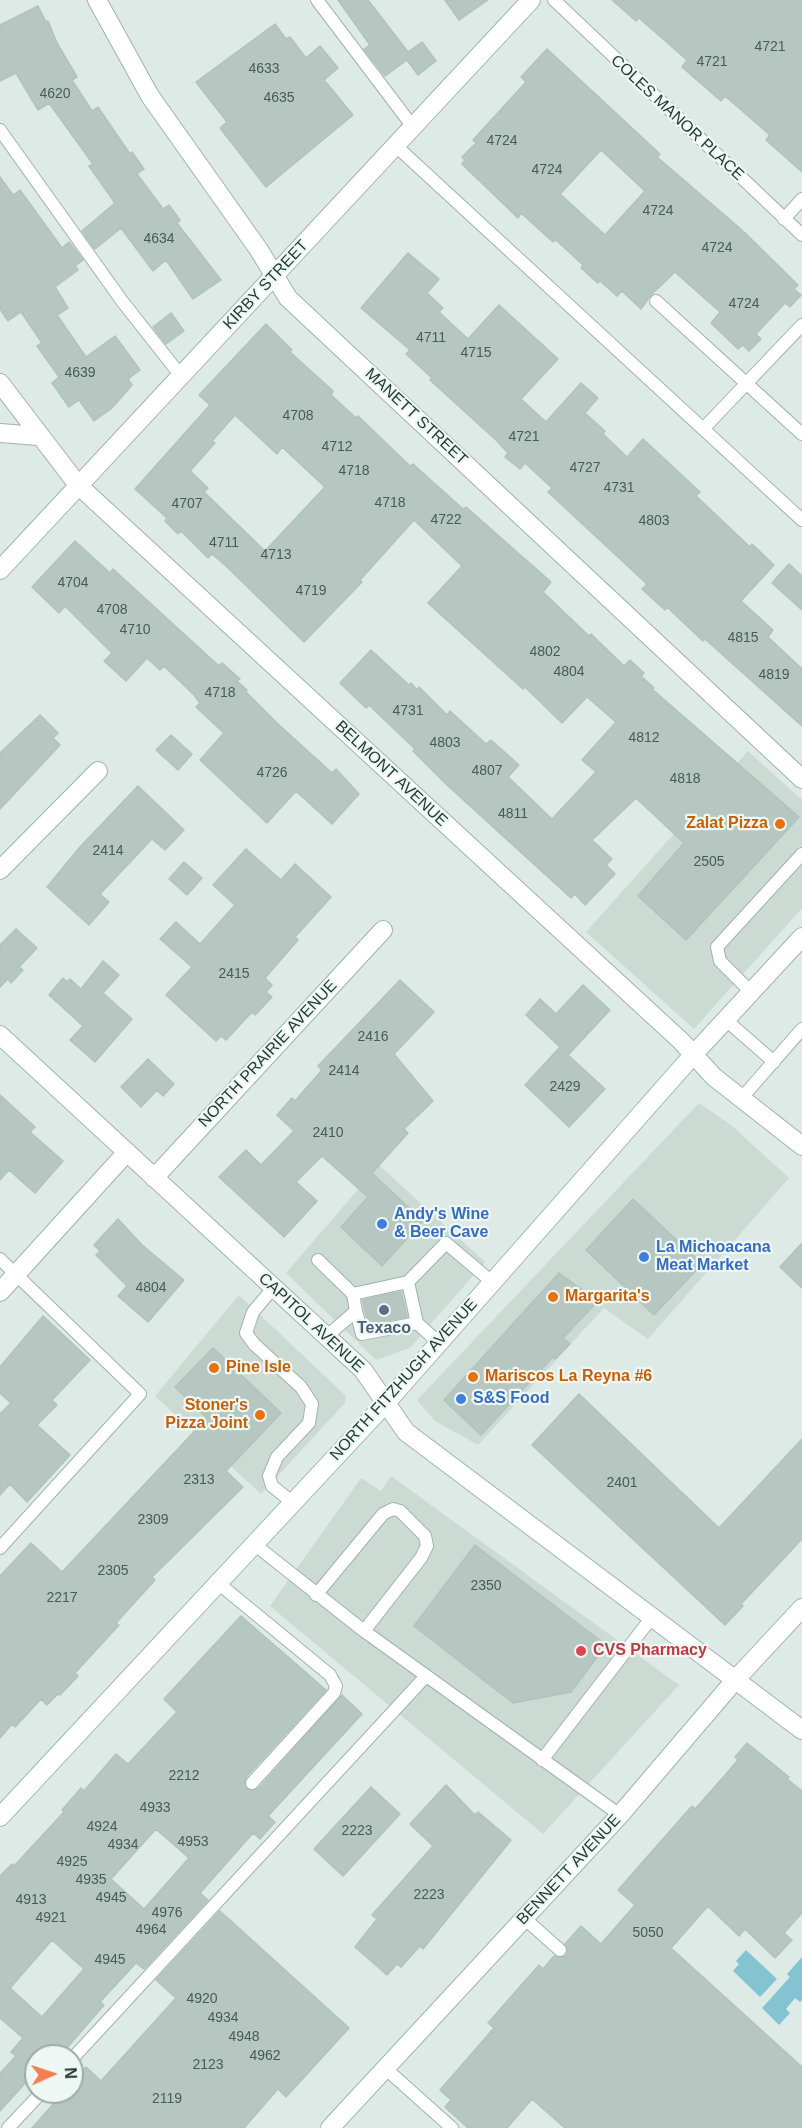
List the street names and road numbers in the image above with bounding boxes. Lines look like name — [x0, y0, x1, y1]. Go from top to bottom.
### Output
street label: COLES MANOR PLACE — [606, 51, 748, 185]
street label: KIRBY STREET — [220, 236, 312, 334]
street label: MANETT STREET — [361, 365, 471, 469]
street label: BELMONT AVENUE — [331, 717, 451, 831]
street label: NORTH PRAIRIE AVENUE — [195, 976, 341, 1132]
street label: CAPITOL AVENUE — [254, 1269, 368, 1377]
street label: NORTH FITZHUGH AVENUE — [326, 1295, 482, 1465]
street label: BENNETT AVENUE — [513, 1811, 625, 1929]

